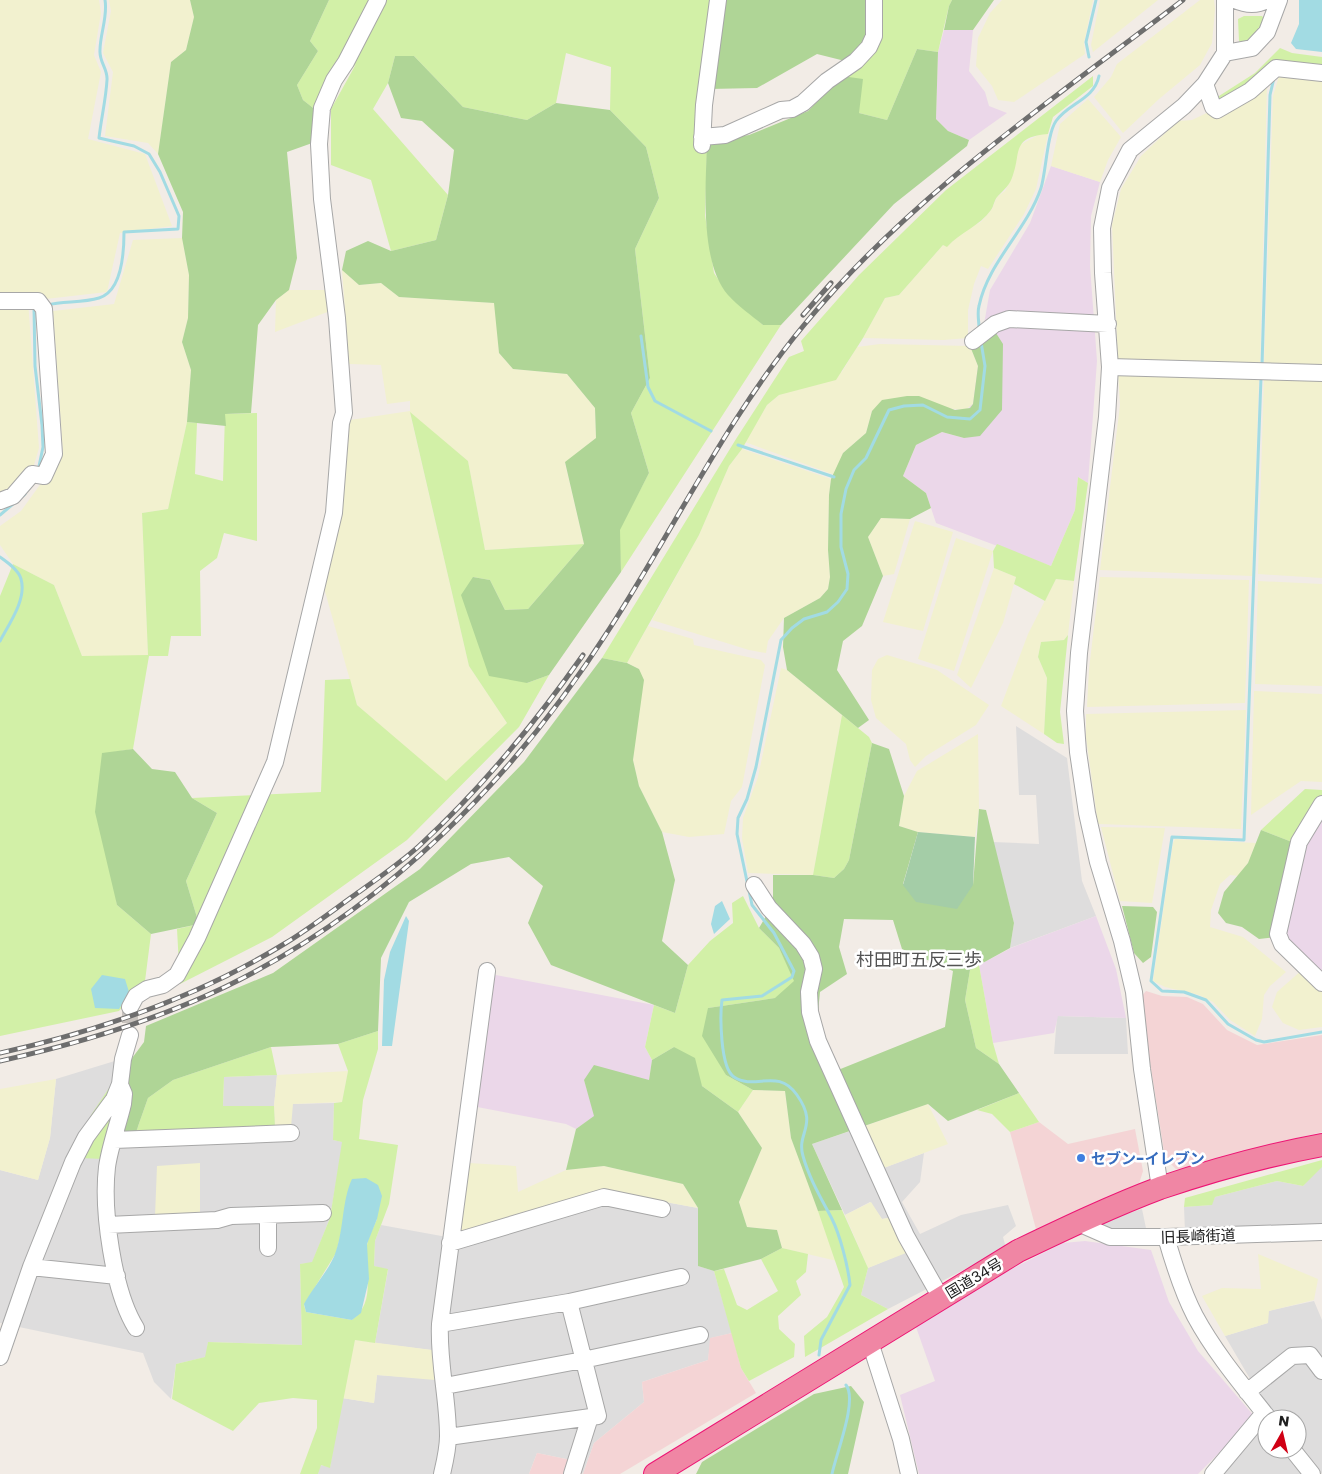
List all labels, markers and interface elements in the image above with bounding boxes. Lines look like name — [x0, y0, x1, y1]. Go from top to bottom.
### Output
district label: 村田町五反三歩 — [856, 947, 982, 972]
place label: セブン-イレブン — [1091, 1148, 1205, 1169]
marker: セブン-イレブン — [1075, 1152, 1087, 1164]
street label: 旧長崎街道 — [1160, 1224, 1236, 1248]
street label: 国道34号 — [941, 1253, 1007, 1303]
north arrow — [1257, 1409, 1307, 1459]
text: N — [1277, 1410, 1290, 1432]

